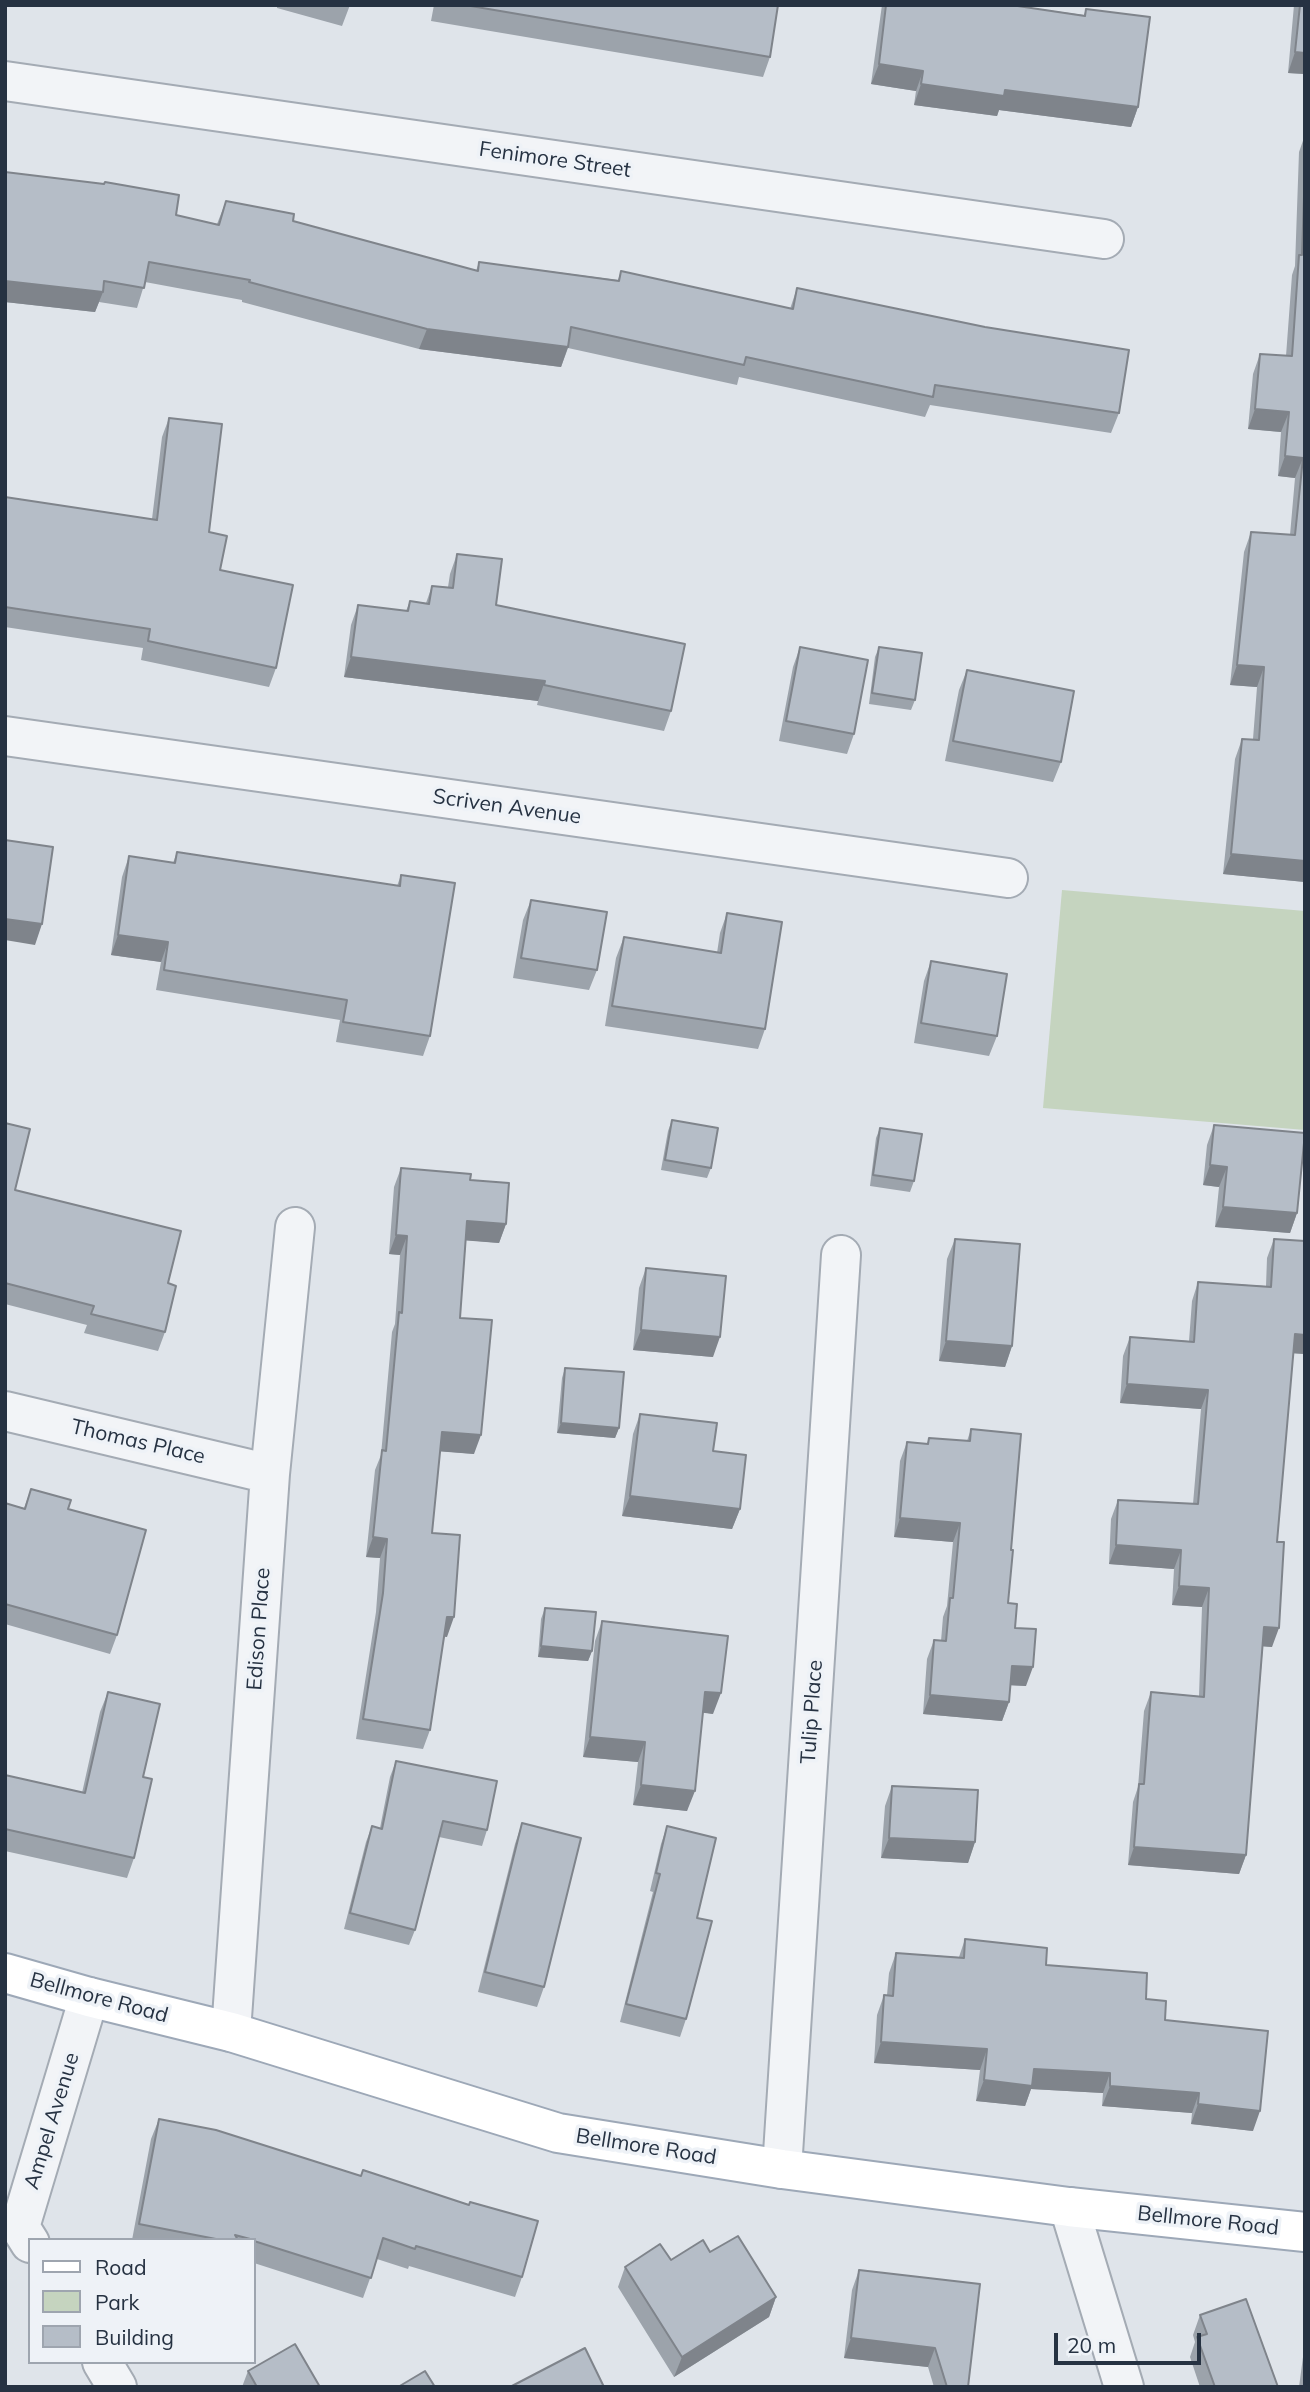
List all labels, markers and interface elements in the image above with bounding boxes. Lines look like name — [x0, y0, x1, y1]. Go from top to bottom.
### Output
street label: Fenimore Street — [477, 137, 633, 183]
street label: Scriven Avenue — [431, 784, 583, 830]
street label: Thomas Place — [69, 1414, 207, 1470]
street label: Edison Place — [242, 1567, 276, 1691]
street label: Tulip Place — [796, 1659, 828, 1765]
street label: Bellmore Road — [27, 1967, 171, 2029]
street label: Ampel Avenue — [19, 2050, 85, 2192]
street label: Bellmore Road — [574, 2123, 718, 2171]
street label: Bellmore Road — [1136, 2201, 1280, 2241]
legend — [28, 2238, 256, 2364]
text: Road — [95, 2254, 146, 2280]
text: Park — [95, 2289, 139, 2315]
scale bar — [1058, 2318, 1205, 2362]
text: Building — [95, 2324, 174, 2350]
text: 20 m — [1067, 2332, 1116, 2358]

